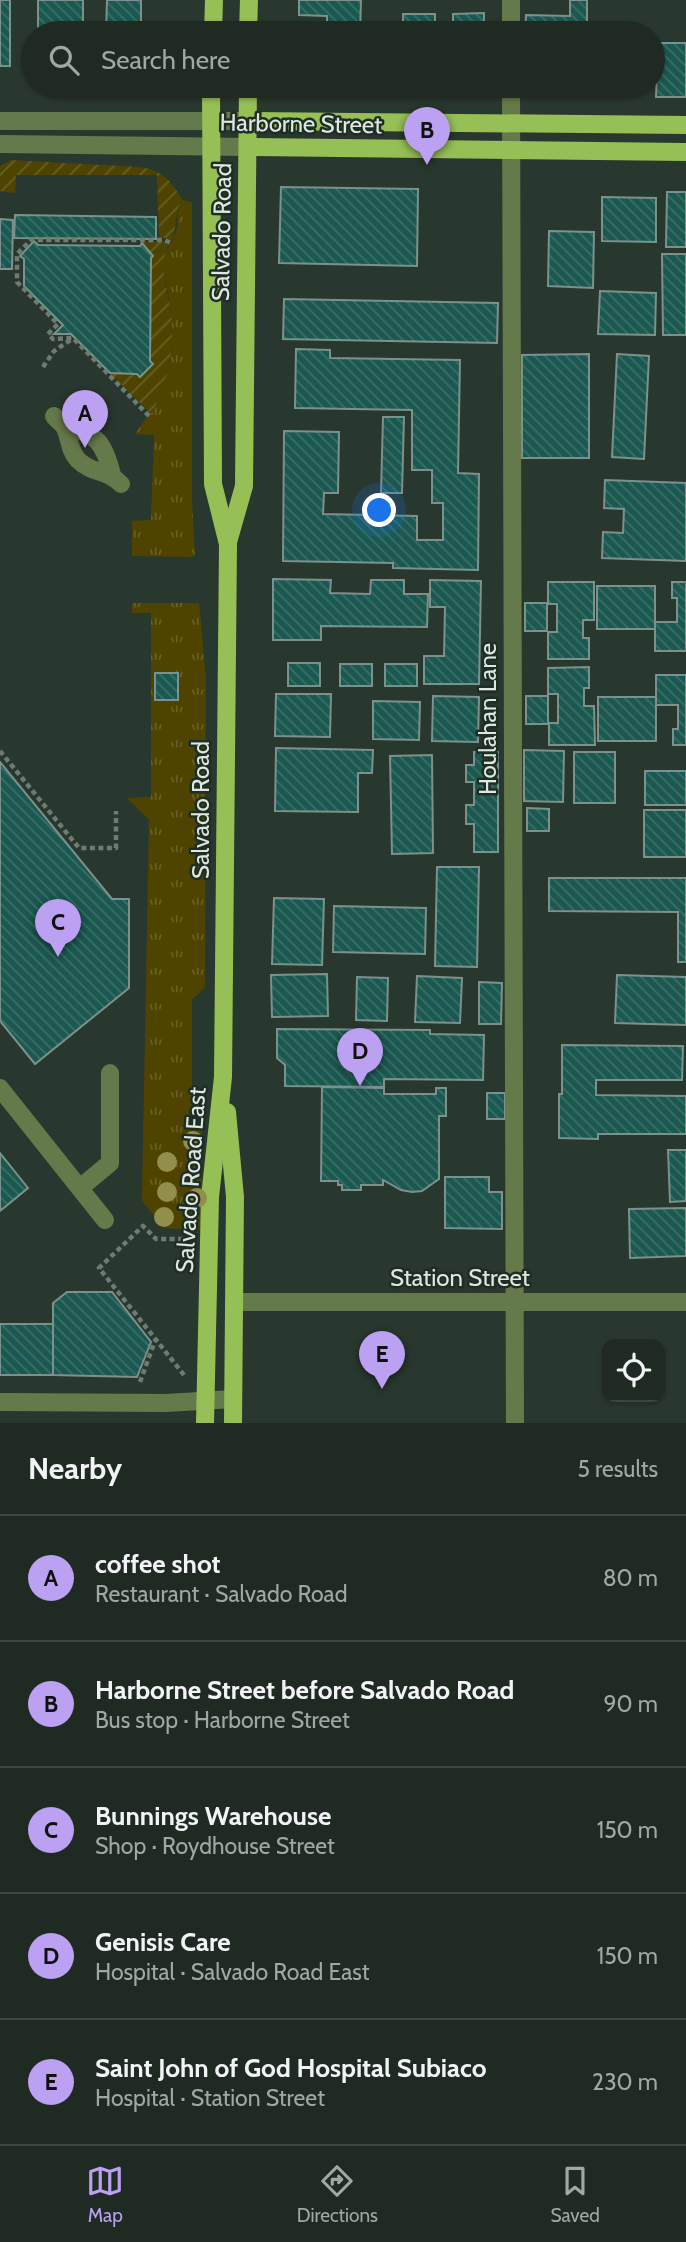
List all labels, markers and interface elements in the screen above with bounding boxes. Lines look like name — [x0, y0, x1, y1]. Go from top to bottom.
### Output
search box — [21, 21, 665, 98]
icon: search — [45, 41, 83, 79]
text: Search here — [101, 44, 230, 76]
pin: B — [404, 107, 450, 165]
street label: Harborne Street — [219, 108, 383, 139]
street label: Salvado Road — [206, 163, 237, 301]
pin: A — [62, 390, 108, 448]
your location — [362, 493, 396, 527]
street label: Houlahan Lane — [473, 643, 502, 795]
street label: Salvado Road — [186, 741, 215, 879]
pin: C — [35, 899, 81, 957]
pin: D — [337, 1028, 383, 1086]
street label: Salvado Road East — [170, 1086, 211, 1274]
street label: Station Street — [390, 1263, 530, 1292]
pin: E — [359, 1331, 405, 1389]
map controls — [602, 1339, 665, 1402]
button: locate — [602, 1339, 665, 1402]
text: Nearby — [28, 1450, 122, 1487]
text: 5 results — [577, 1455, 658, 1483]
text: coffee shot — [95, 1548, 221, 1580]
text: A — [44, 1564, 58, 1592]
text: 80 m — [603, 1564, 658, 1592]
text: Restaurant · Salvado Road — [95, 1580, 347, 1608]
text: Harborne Street before Salvado Road — [95, 1674, 514, 1706]
text: B — [44, 1690, 58, 1718]
text: 90 m — [604, 1690, 658, 1718]
text: Bus stop · Harborne Street — [95, 1706, 350, 1734]
text: Bunnings Warehouse — [95, 1800, 331, 1832]
text: C — [44, 1816, 58, 1844]
text: 150 m — [597, 1816, 658, 1844]
text: Shop · Roydhouse Street — [95, 1832, 335, 1860]
text: Genisis Care — [95, 1926, 231, 1958]
text: D — [43, 1942, 59, 1970]
text: 150 m — [597, 1942, 658, 1970]
text: Hospital · Salvado Road East — [95, 1958, 369, 1986]
text: Saint John of God Hospital Subiaco — [95, 2052, 487, 2084]
text: E — [44, 2068, 58, 2096]
text: 230 m — [592, 2068, 658, 2096]
text: Hospital · Station Street — [95, 2084, 325, 2112]
tab: Map — [86, 2162, 124, 2227]
tab: Directions — [297, 2162, 378, 2227]
tab: Saved — [550, 2162, 600, 2227]

